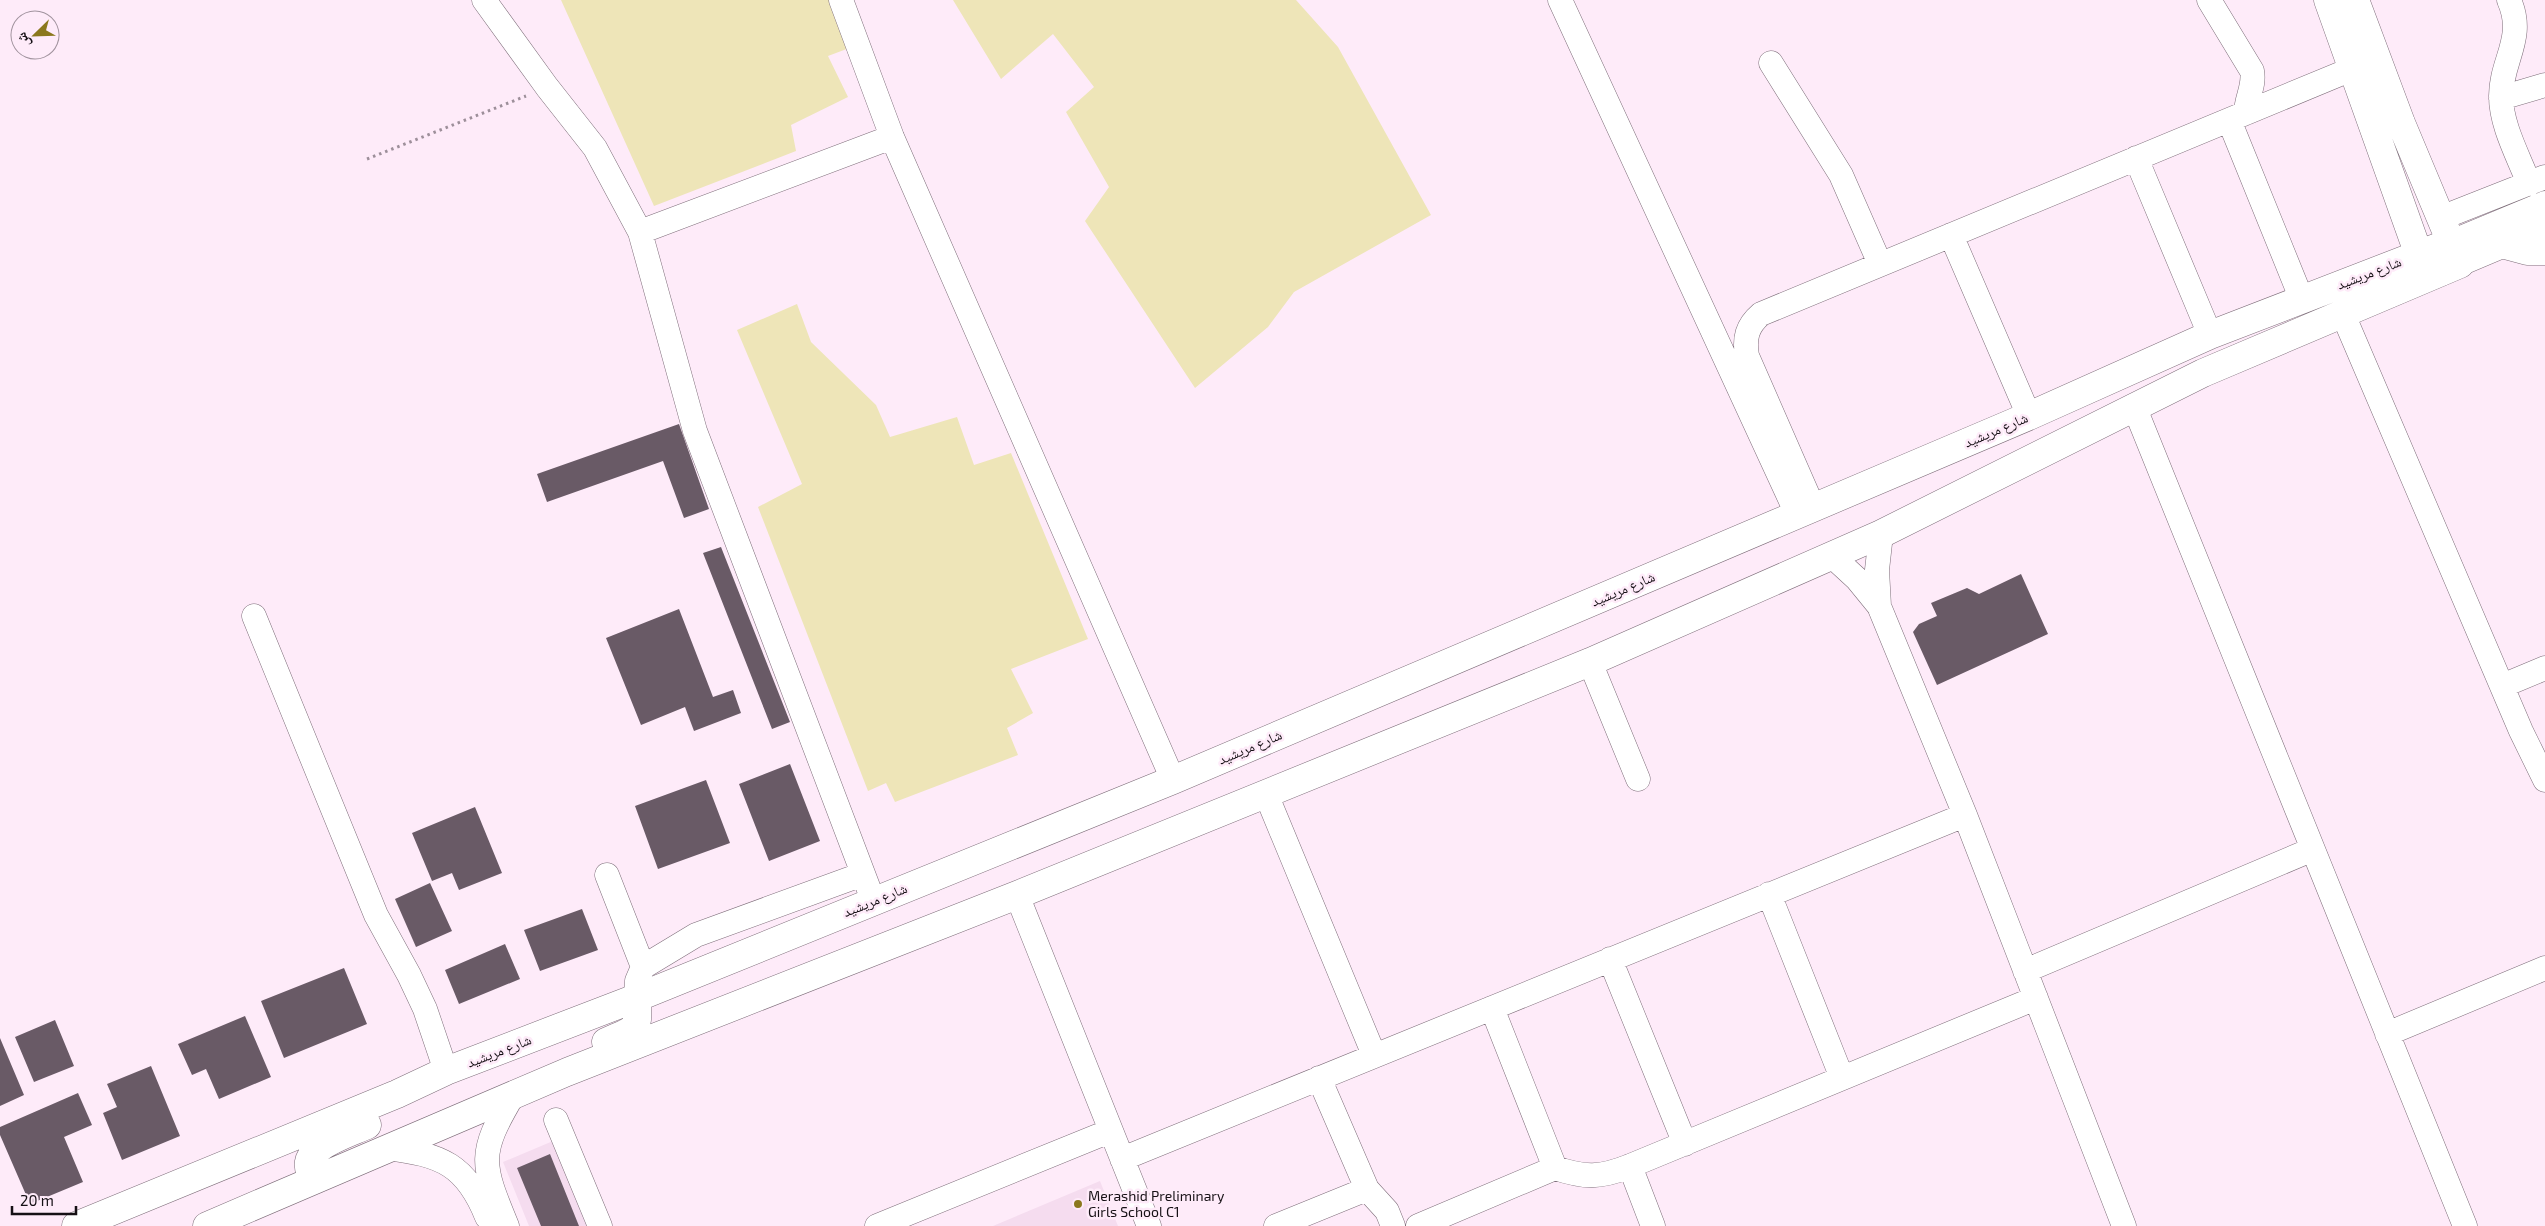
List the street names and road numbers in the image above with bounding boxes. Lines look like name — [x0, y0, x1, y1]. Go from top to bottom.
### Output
street label: شارع مريشيد — [2334, 252, 2404, 294]
street label: شارع مريشيد — [1961, 409, 2031, 452]
street label: شارع مريشيد — [1588, 568, 1658, 611]
street label: شارع مريشيد — [1215, 726, 1285, 769]
street label: شارع مريشيد — [840, 879, 910, 922]
street label: شارع مريشيد — [464, 1030, 534, 1072]

